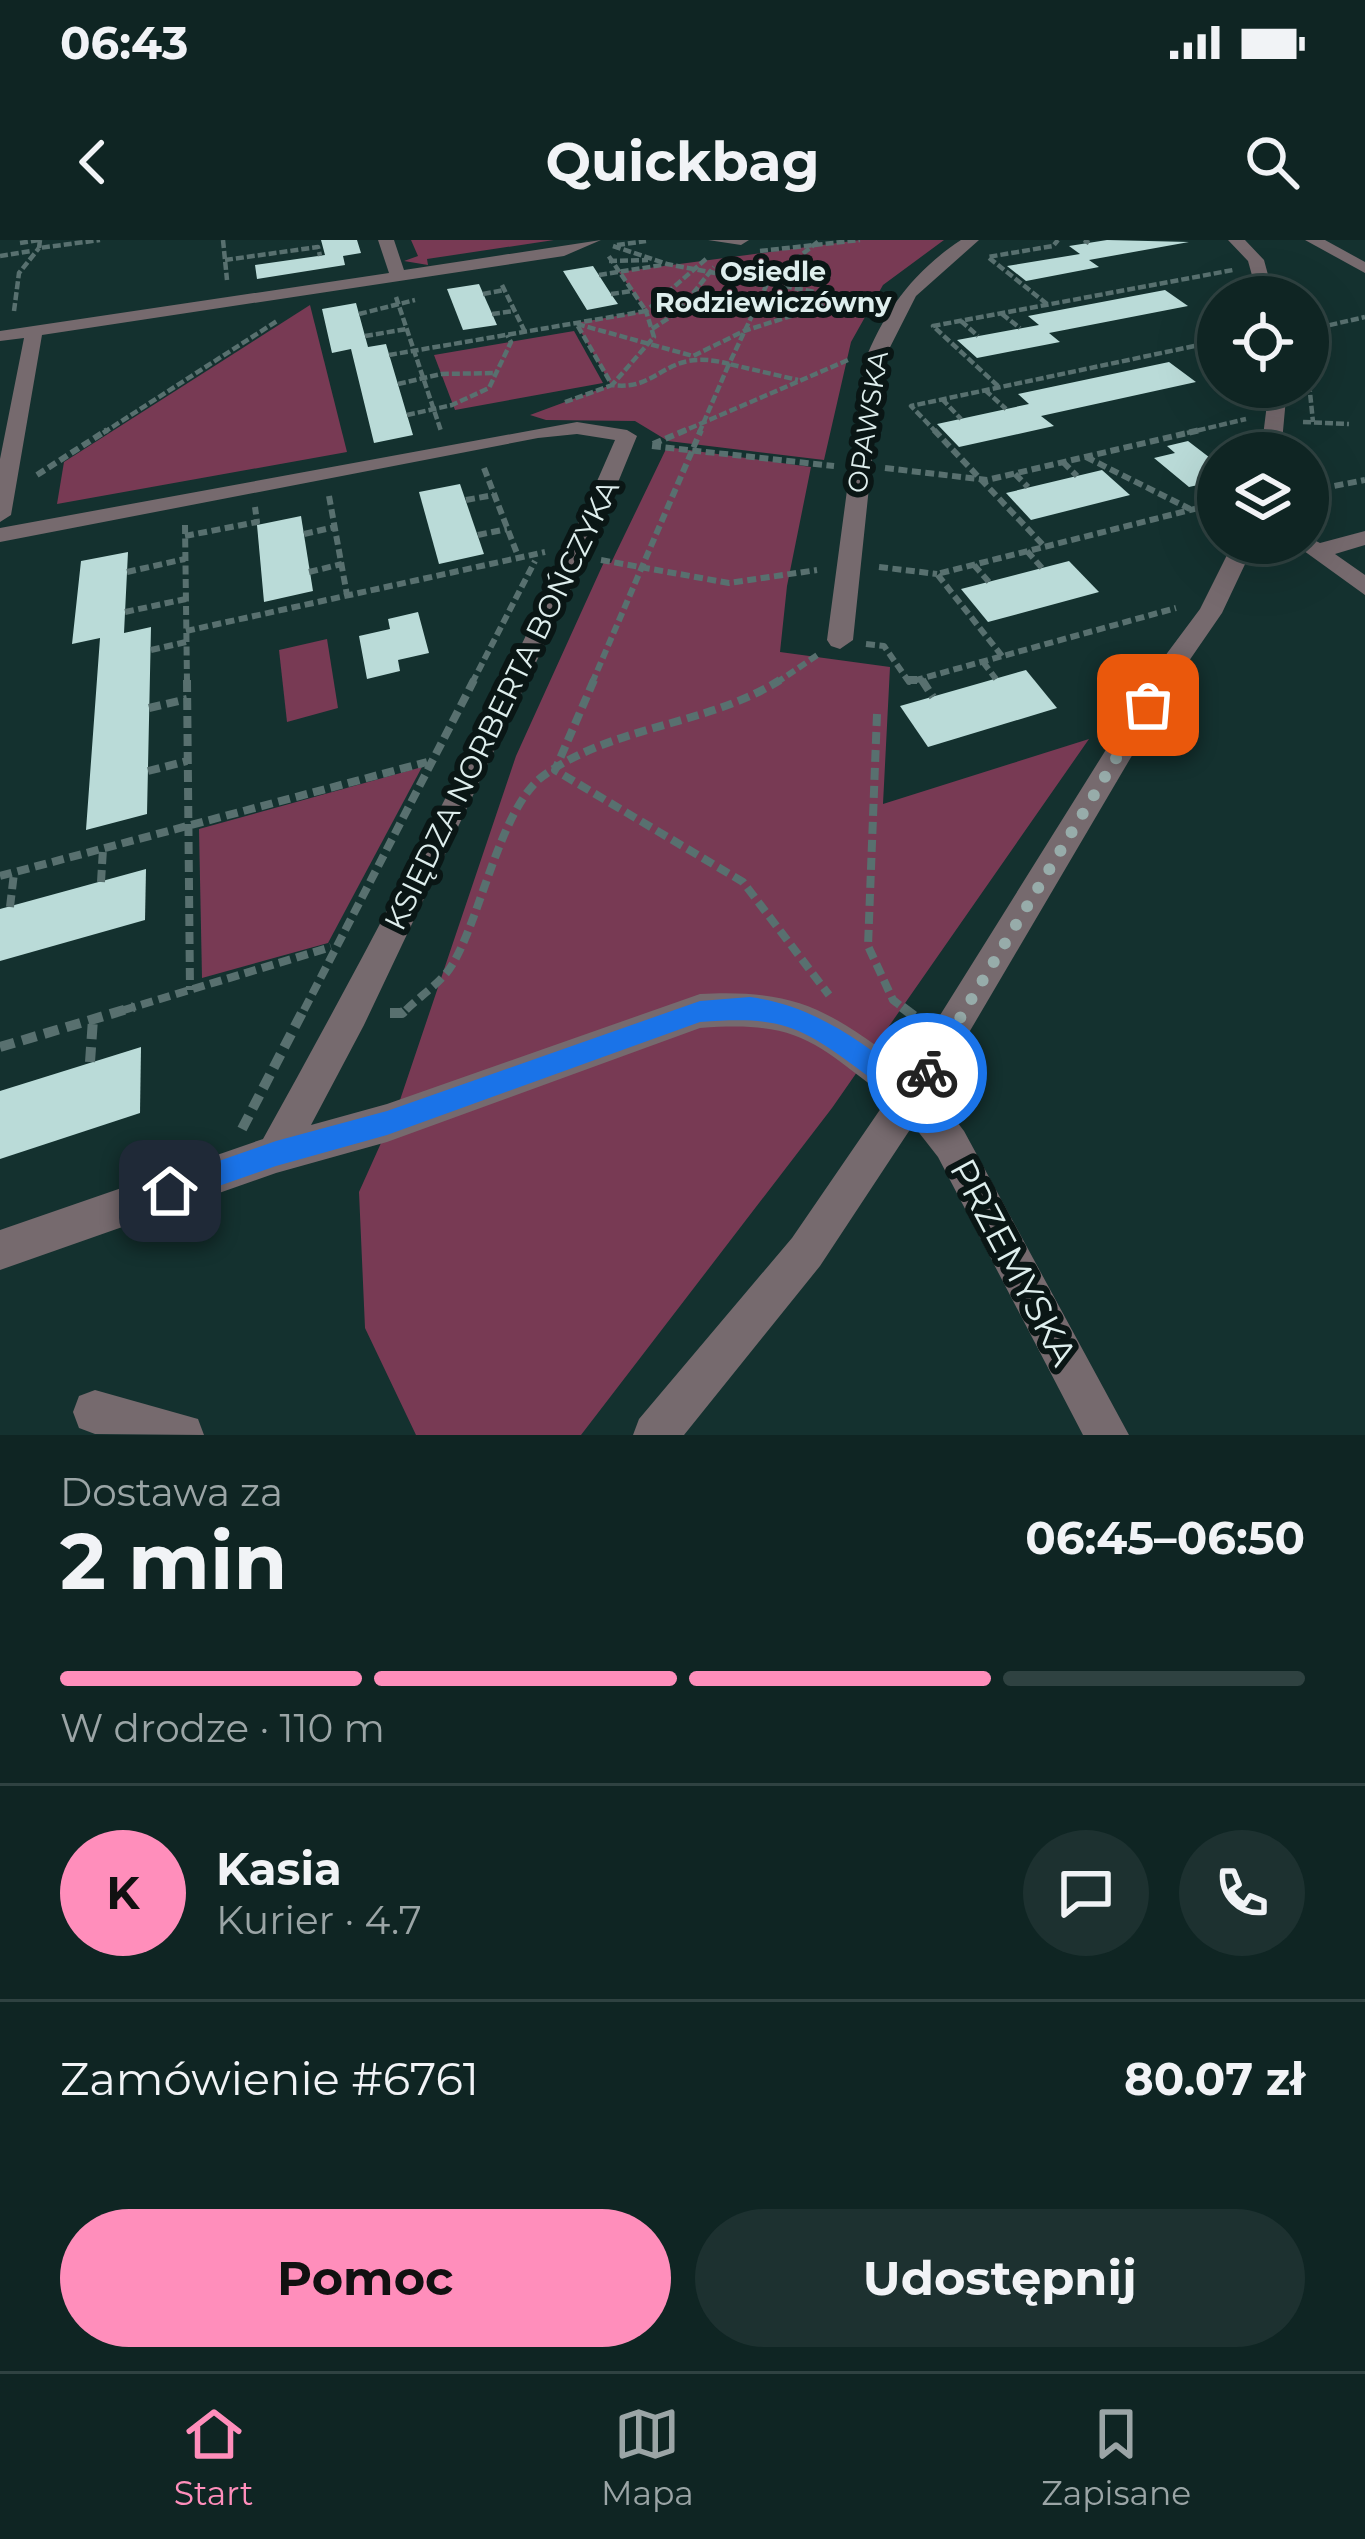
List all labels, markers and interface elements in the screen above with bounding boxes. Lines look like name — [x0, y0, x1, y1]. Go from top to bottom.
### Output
text: 06:43 — [60, 15, 188, 70]
icon: back — [60, 129, 126, 195]
text: Quickbag — [545, 129, 820, 195]
icon: search — [1239, 129, 1305, 195]
district label: Osiedle Rodziewiczówny — [655, 255, 892, 319]
map controls — [1197, 276, 1329, 564]
button: locate — [1197, 276, 1329, 408]
street label: OPAWSKA — [840, 348, 895, 495]
button: layers — [1197, 432, 1329, 564]
street label: KSIĘDZA NORBERTA BOŃCZYKA — [376, 473, 627, 936]
pin — [1097, 654, 1199, 756]
icon: bag — [1115, 672, 1181, 738]
courier — [867, 1013, 987, 1133]
icon: bike — [894, 1040, 960, 1106]
pin — [119, 1140, 221, 1242]
street label: PRZEMYSKA — [941, 1151, 1087, 1373]
icon: home — [137, 1158, 203, 1224]
text: Dostawa za — [60, 1468, 283, 1516]
text: 06:45–06:50 — [1025, 1510, 1305, 1565]
text: 2 min — [60, 1513, 287, 1609]
text: W drodze · 110 m — [60, 1704, 385, 1752]
button: chat — [1023, 1830, 1149, 1956]
button: phone — [1179, 1830, 1305, 1956]
text: Kasia — [216, 1841, 342, 1896]
text: K — [106, 1865, 140, 1920]
text: Kurier · 4.7 — [216, 1896, 422, 1944]
text: Zamówienie #6761 — [60, 2051, 479, 2106]
text: 80.07 zł — [1124, 2051, 1305, 2106]
button: Pomoc — [60, 2209, 671, 2347]
button: Udostępnij — [695, 2209, 1305, 2347]
tab: Start — [174, 2401, 253, 2513]
tab: Mapa — [601, 2401, 694, 2513]
tab: Zapisane — [1041, 2401, 1191, 2513]

